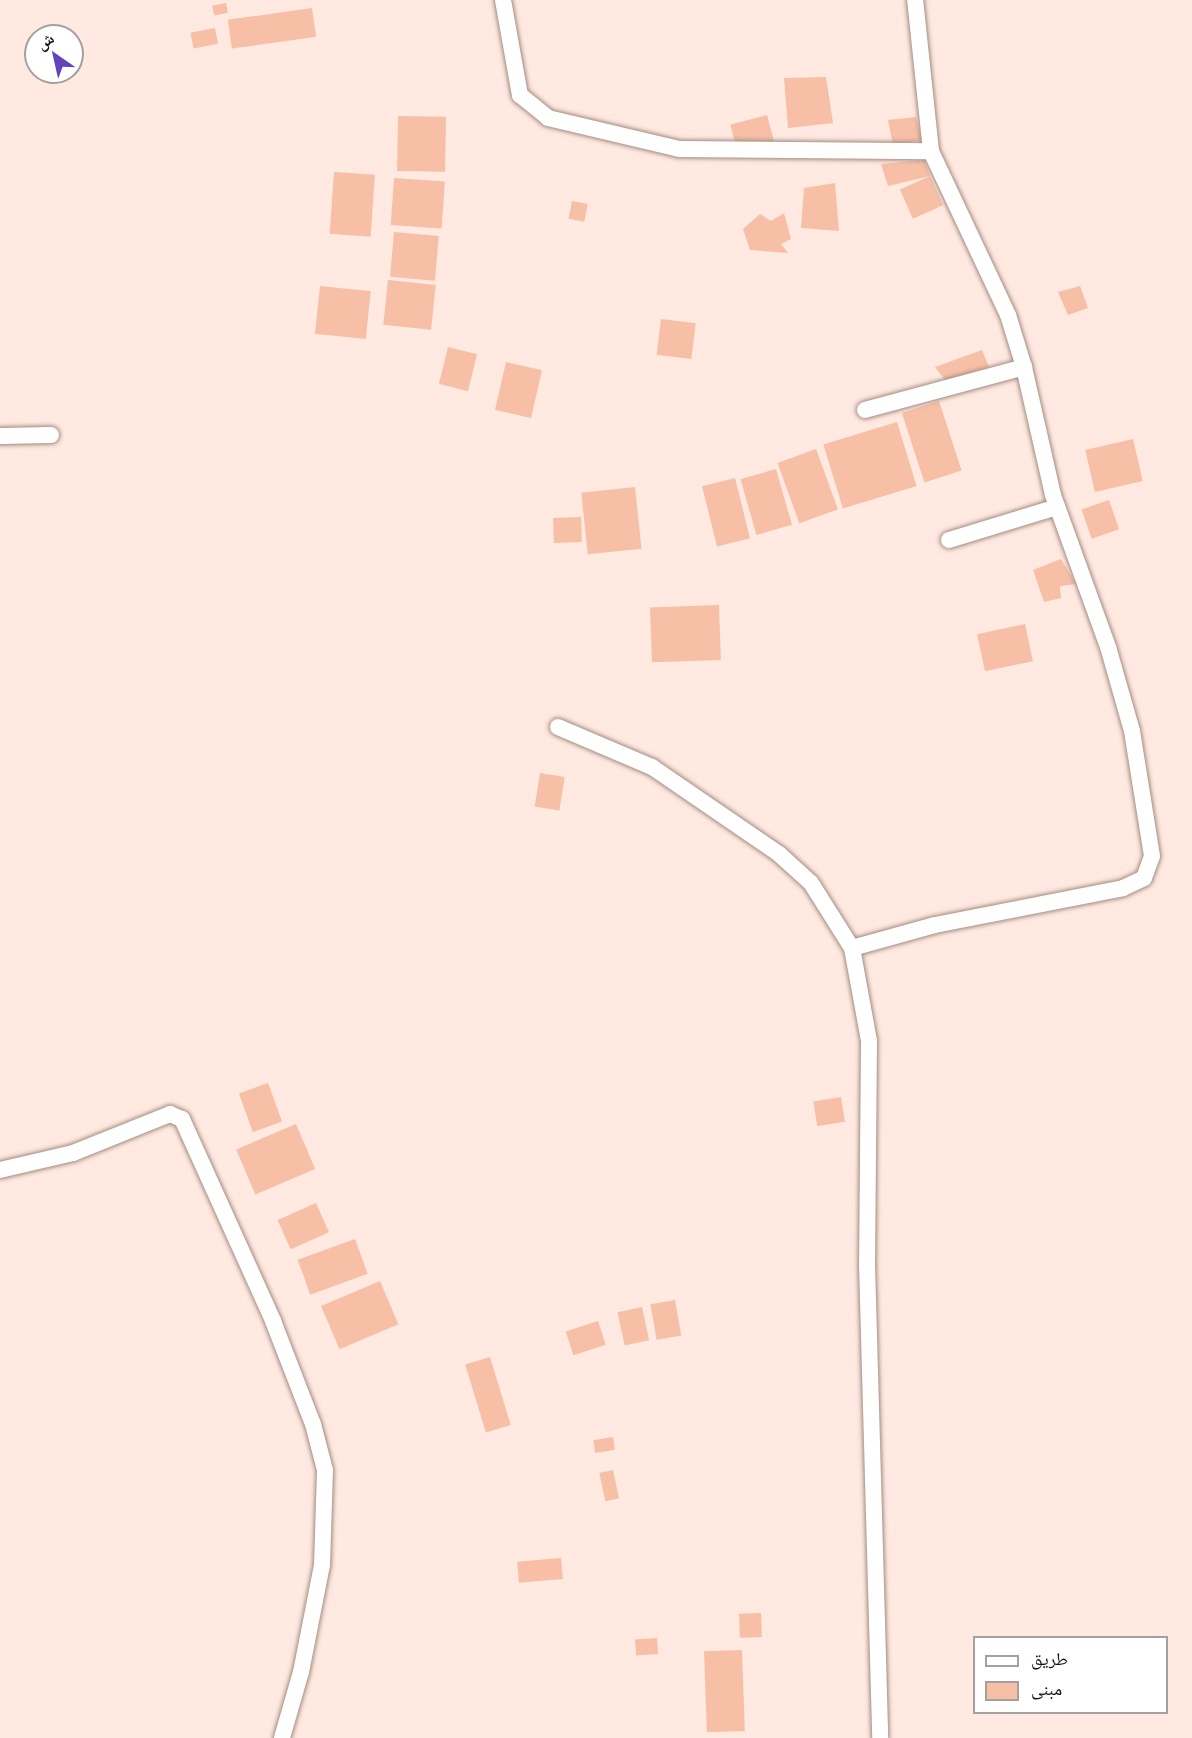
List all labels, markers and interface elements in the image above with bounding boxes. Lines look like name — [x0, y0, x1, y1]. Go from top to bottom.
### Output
north arrow — [24, 24, 84, 84]
text: ش — [32, 27, 58, 55]
legend — [973, 1636, 1168, 1714]
text: طريق — [1031, 1646, 1068, 1670]
text: مبنى — [1031, 1676, 1062, 1700]

